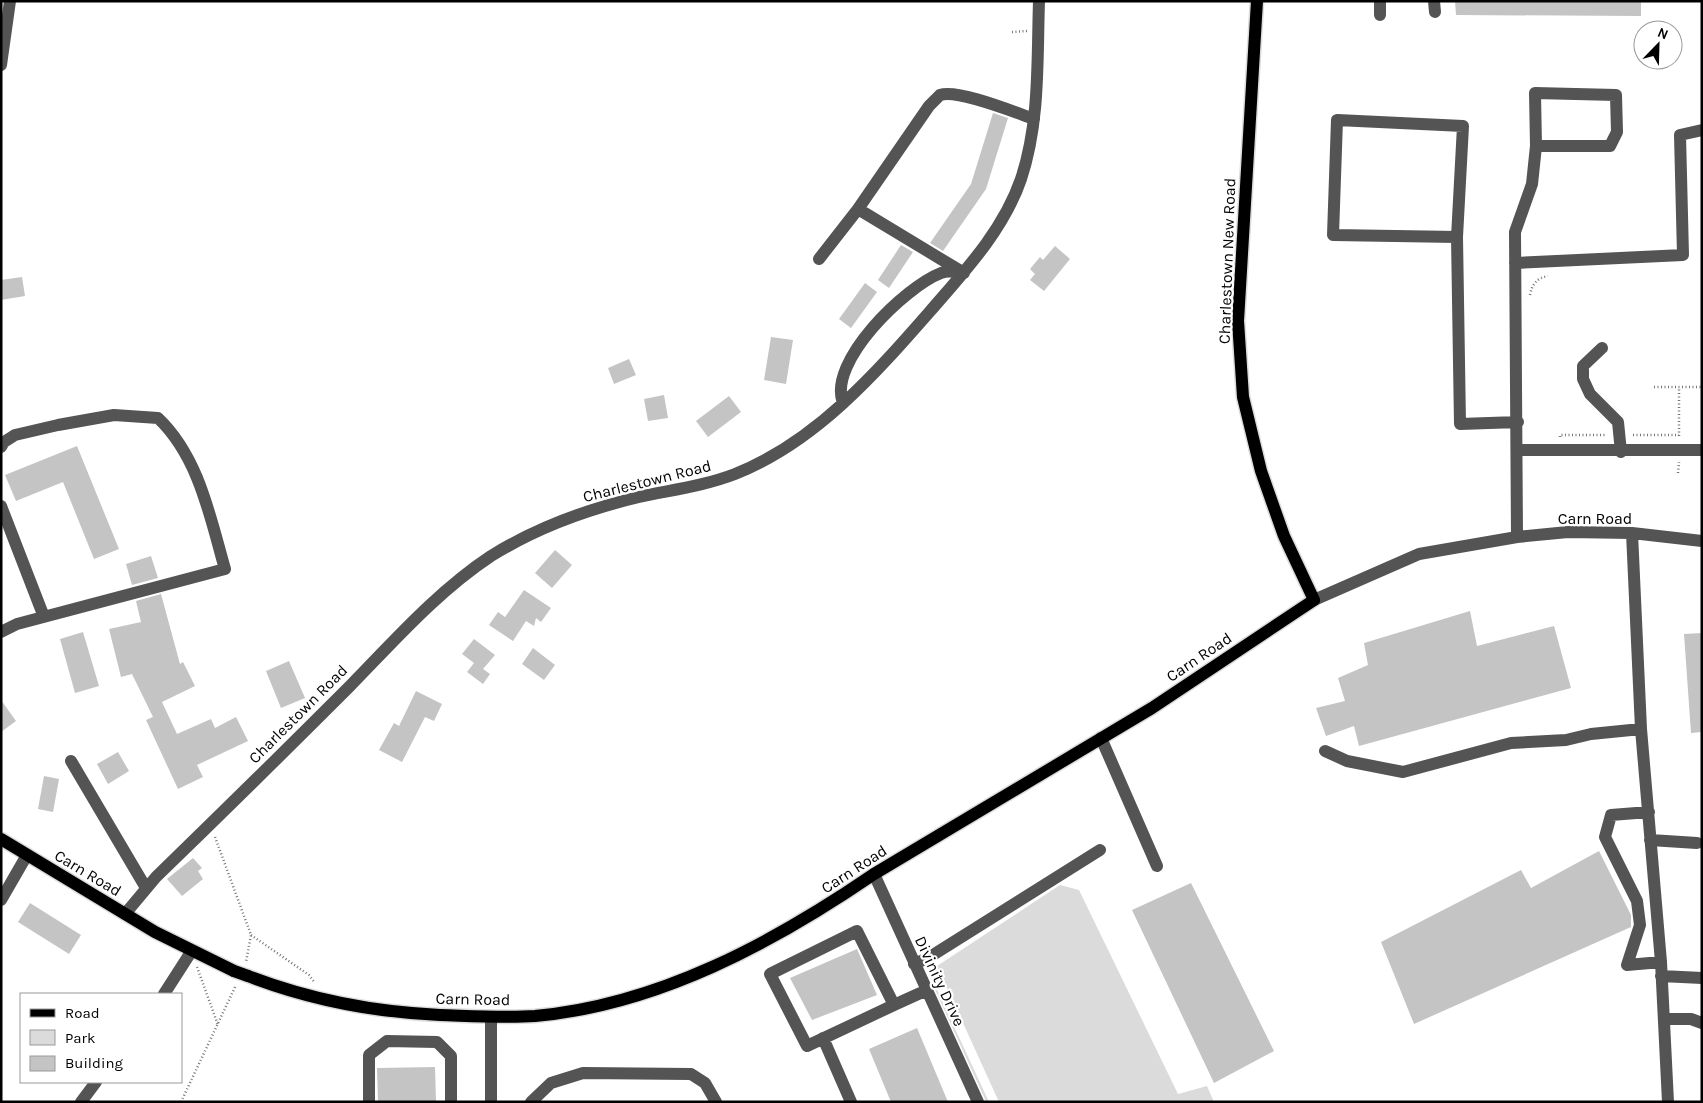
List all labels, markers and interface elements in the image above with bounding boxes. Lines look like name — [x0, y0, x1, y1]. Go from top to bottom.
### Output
north arrow — [1633, 20, 1683, 70]
text: N — [1655, 24, 1671, 43]
street label: Charlestown New Road — [1215, 178, 1239, 344]
street label: Charlestown Road — [581, 456, 713, 506]
street label: Carn Road — [1558, 509, 1632, 528]
street label: Carn Road — [1163, 628, 1235, 686]
street label: Charlestown Road — [245, 661, 351, 767]
street label: Carn Road — [818, 841, 890, 897]
street label: Carn Road — [51, 846, 125, 900]
street label: Divinity Drive — [911, 933, 969, 1029]
street label: Carn Road — [435, 989, 511, 1009]
legend — [20, 993, 182, 1083]
text: Road — [65, 1004, 100, 1022]
text: Park — [65, 1029, 95, 1047]
text: Building — [65, 1054, 123, 1072]

